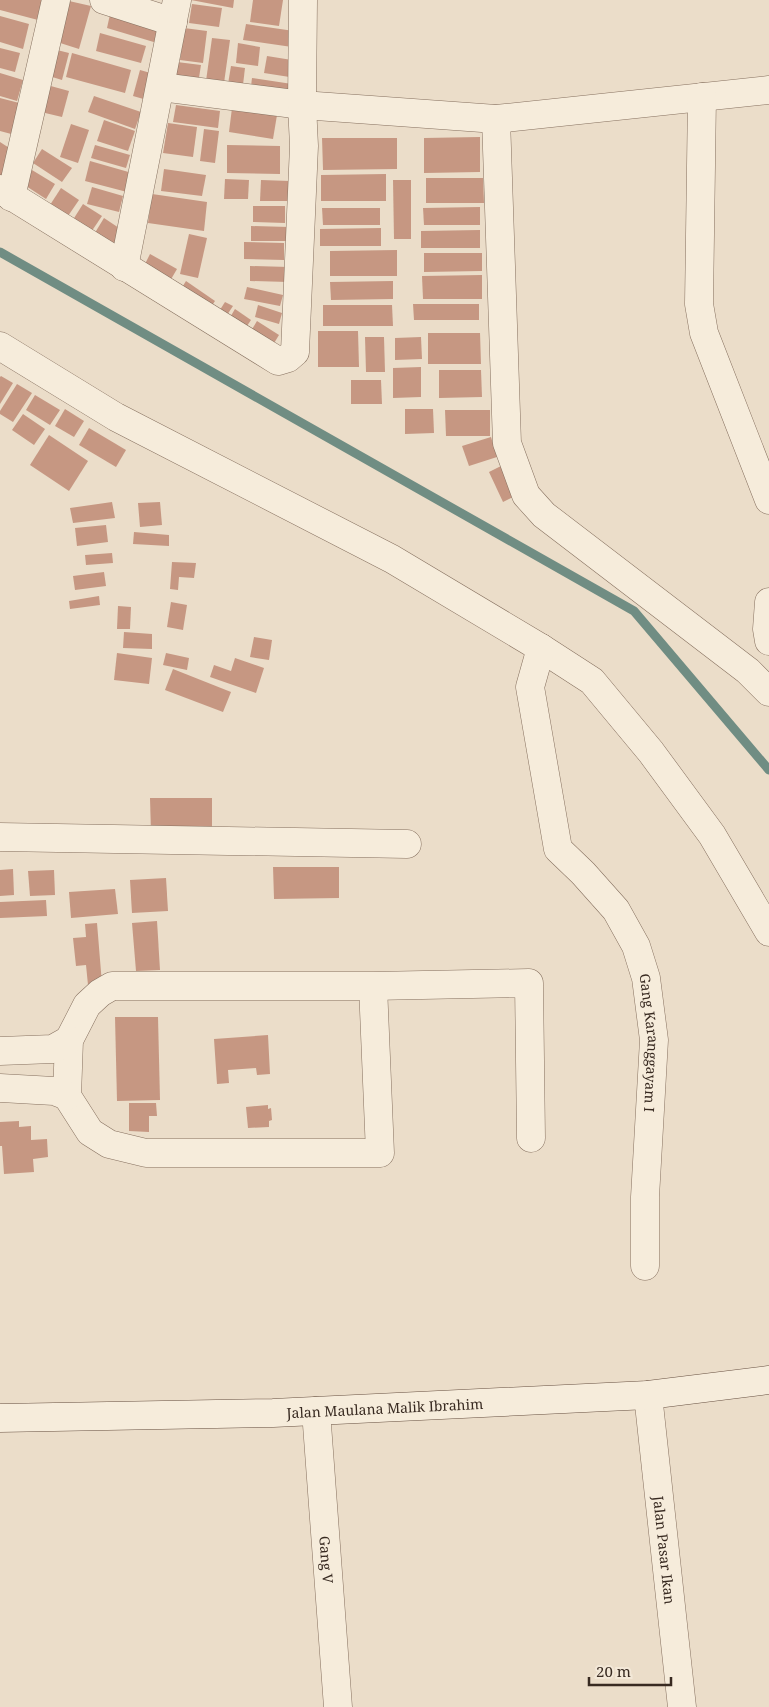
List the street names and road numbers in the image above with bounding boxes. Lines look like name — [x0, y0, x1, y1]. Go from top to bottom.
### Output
street label: Gang Karanggayam I — [636, 972, 664, 1113]
street label: Jalan Maulana Malik Ibrahim — [285, 1393, 484, 1422]
street label: Jalan Pasar Ikan — [649, 1494, 680, 1605]
street label: Gang V — [316, 1535, 338, 1585]

